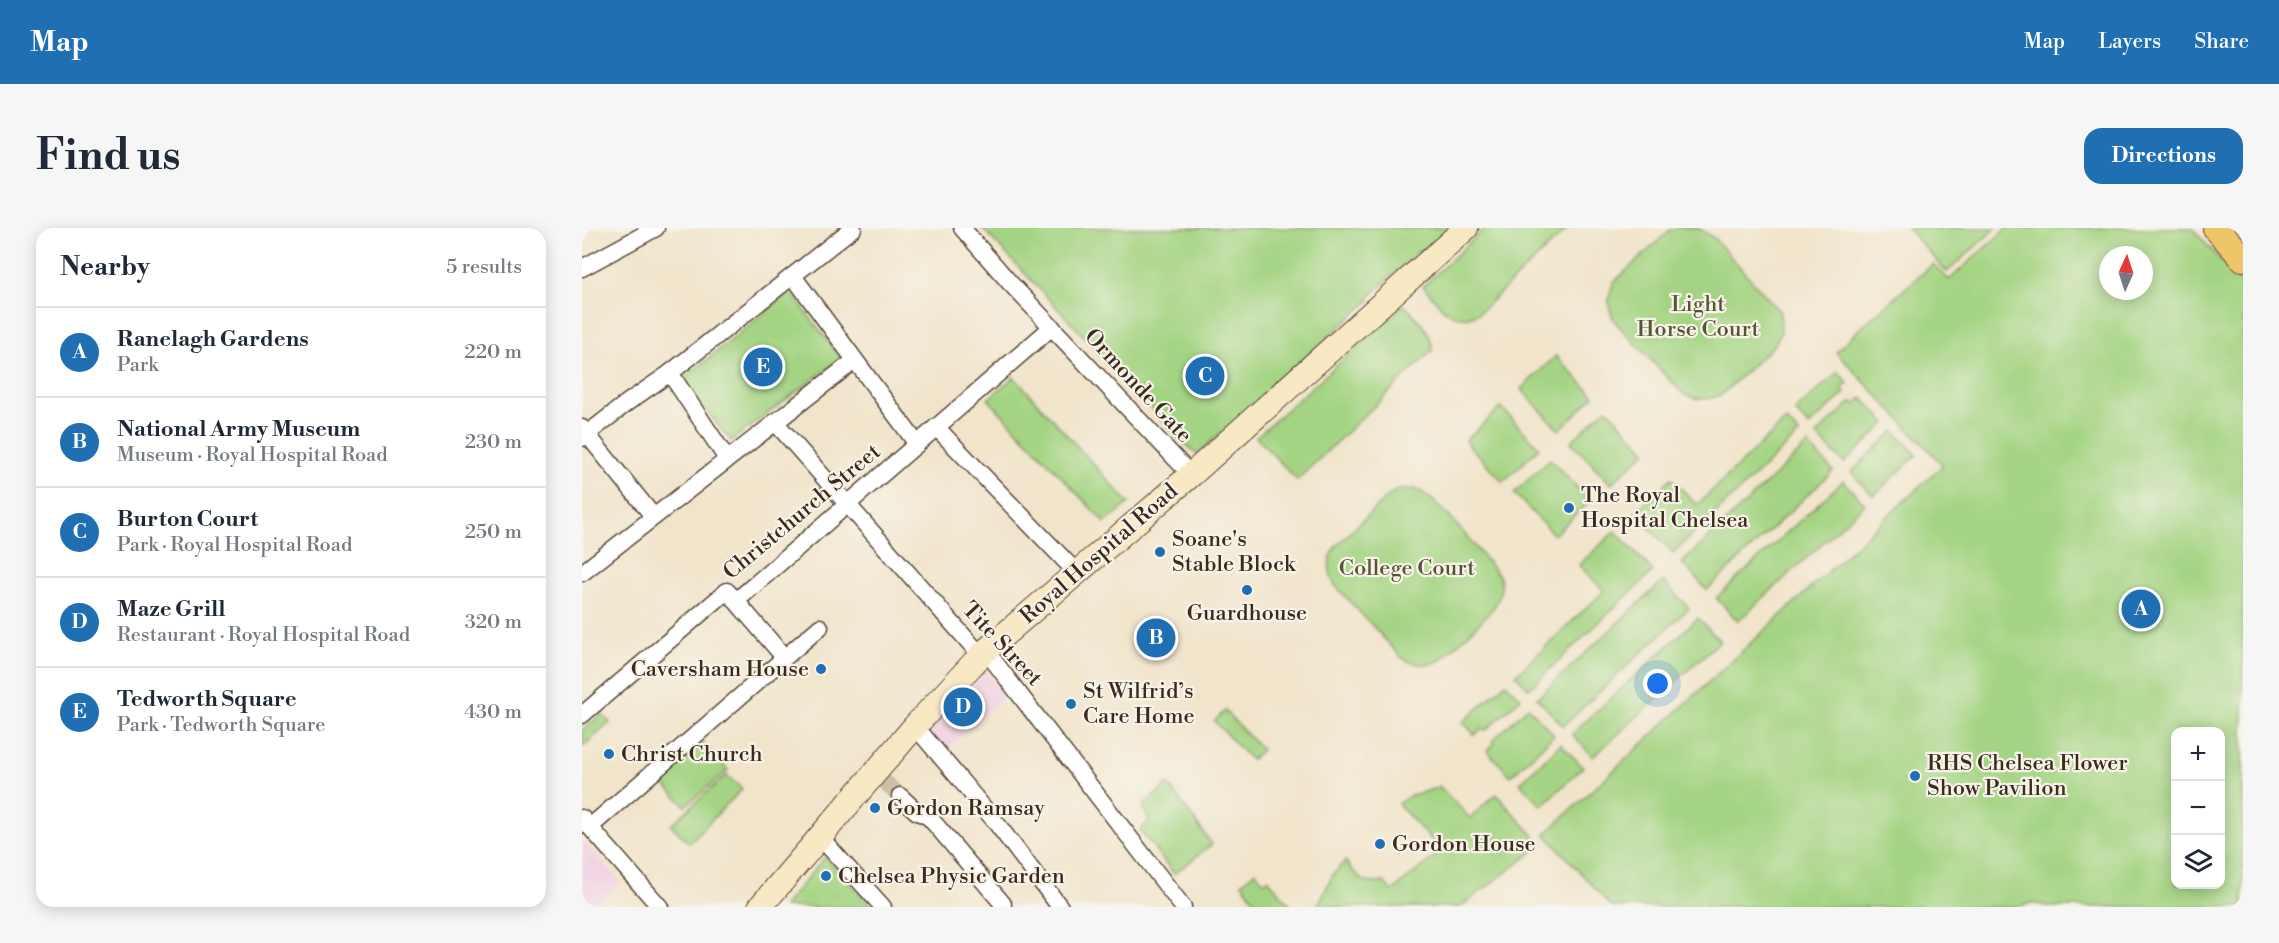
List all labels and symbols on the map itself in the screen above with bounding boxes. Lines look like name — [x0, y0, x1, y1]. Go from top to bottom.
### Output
north arrow — [2099, 246, 2153, 300]
park label: Light Horse Court — [1637, 291, 1760, 343]
street label: Ormonde Gate — [1078, 323, 1198, 449]
pin: E — [744, 344, 783, 390]
pin: C — [1186, 354, 1224, 398]
street label: Christchurch Street — [718, 438, 886, 586]
street label: Royal Hospital Road — [1015, 478, 1184, 630]
place label: The Royal Hospital Chelsea — [1581, 482, 1749, 534]
marker: The Royal Hospital Chelsea — [1562, 501, 1576, 515]
place label: Soane's Stable Block — [1172, 526, 1297, 578]
marker: Soane's Stable Block — [1153, 545, 1167, 559]
park label: College Court — [1339, 555, 1475, 582]
marker: Guardhouse — [1240, 583, 1254, 597]
pin: A — [2122, 586, 2160, 632]
street label: Tite Street — [956, 596, 1048, 692]
place label: Guardhouse — [1187, 600, 1307, 627]
pin: B — [1136, 616, 1176, 660]
place label: Caversham House — [631, 656, 809, 683]
marker: Caversham House — [814, 662, 828, 676]
your location — [1643, 669, 1672, 698]
place label: St Wilfrid’s Care Home — [1083, 678, 1195, 730]
pin: D — [944, 684, 982, 730]
marker: St Wilfrid’s Care Home — [1064, 697, 1078, 711]
place label: Christ Church — [621, 741, 763, 768]
marker: Christ Church — [602, 747, 616, 761]
place label: RHS Chelsea Flower Show Pavilion — [1927, 750, 2128, 802]
marker: RHS Chelsea Flower Show Pavilion — [1908, 769, 1922, 783]
place label: Gordon Ramsay — [887, 795, 1045, 822]
marker: Gordon Ramsay — [868, 801, 882, 815]
place label: Gordon House — [1392, 831, 1536, 858]
marker: Gordon House — [1373, 837, 1387, 851]
place label: Chelsea Physic Garden — [838, 863, 1065, 890]
marker: Chelsea Physic Garden — [819, 869, 833, 883]

